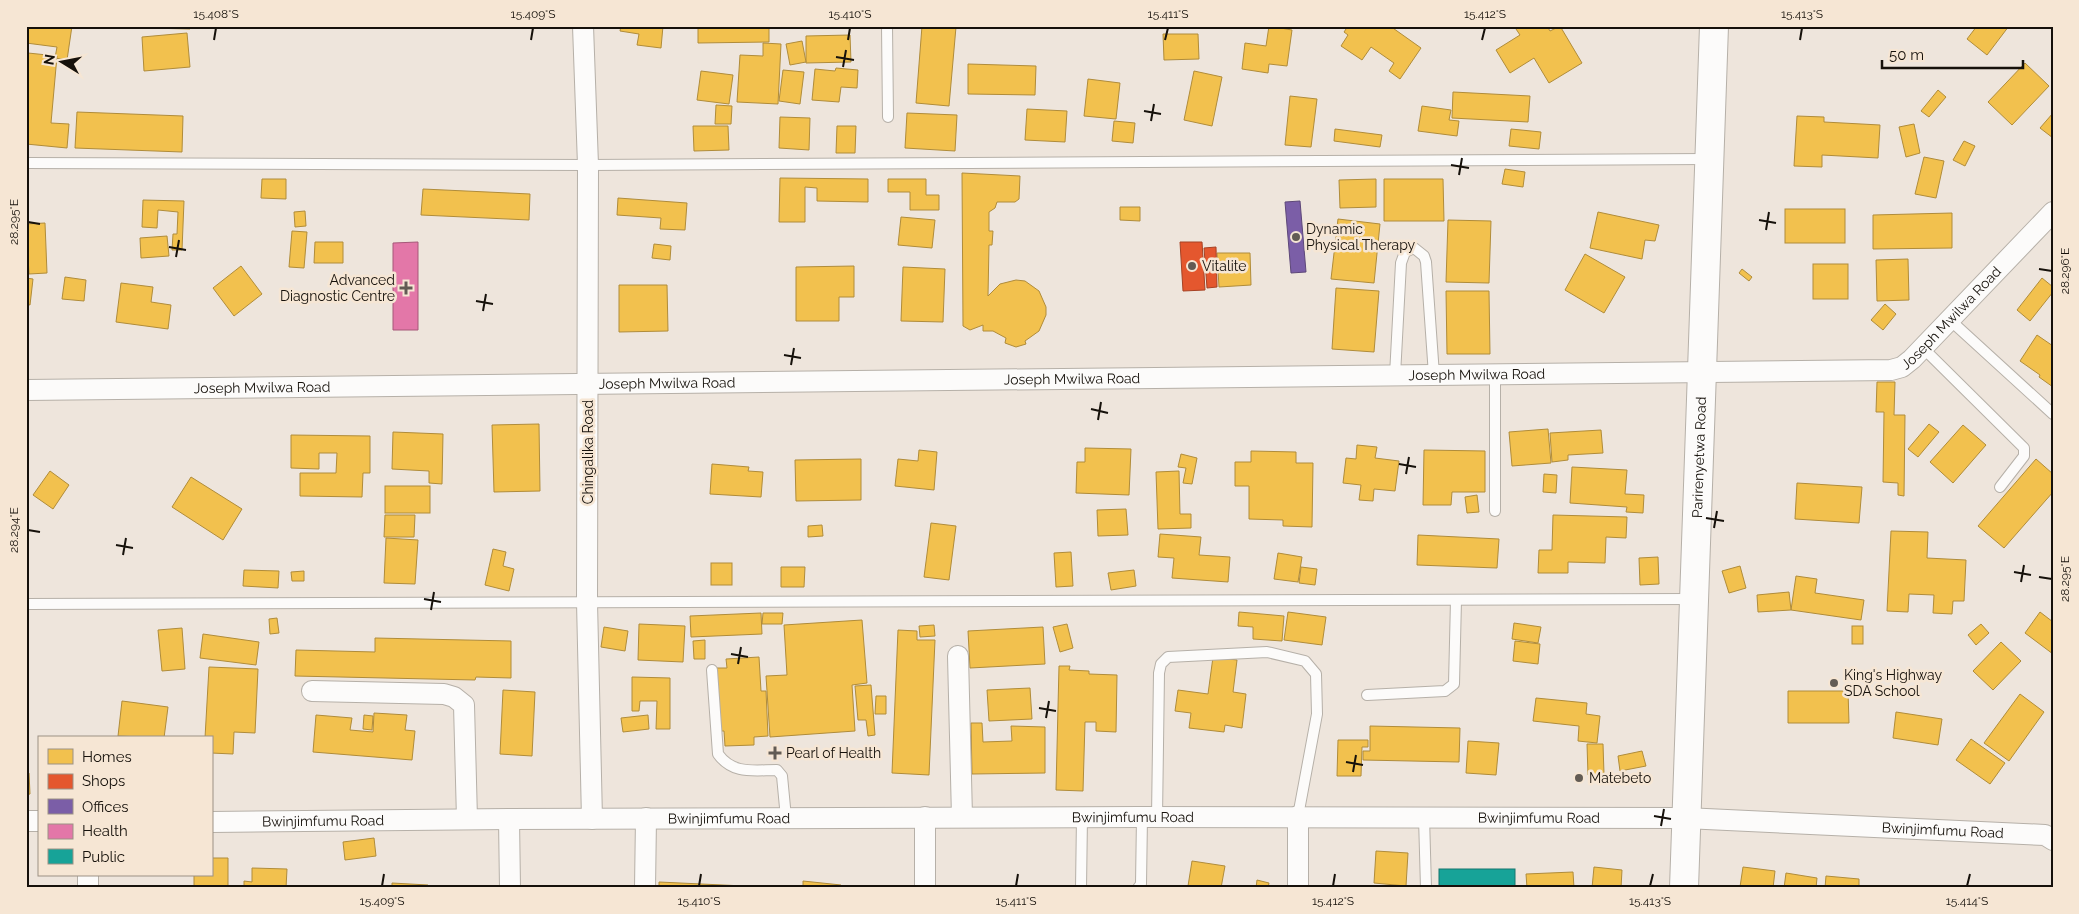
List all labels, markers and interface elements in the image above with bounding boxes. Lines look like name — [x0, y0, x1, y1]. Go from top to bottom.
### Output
text: 15.408°S — [193, 7, 239, 21]
text: 15.409°S — [511, 7, 555, 21]
text: 15.410°S — [828, 7, 872, 21]
text: 15.411°S — [1148, 7, 1188, 21]
text: 15.412°S — [1464, 7, 1506, 21]
text: 15.413°S — [1781, 7, 1823, 21]
north arrow — [38, 38, 88, 88]
scale bar — [1882, 38, 2023, 70]
text: 50 m — [1889, 46, 1924, 64]
text: N — [40, 53, 58, 66]
text: 28.295°E — [7, 199, 21, 245]
place label: Dynamic Physical Therapy — [1306, 221, 1416, 253]
marker: Dynamic Physical Therapy — [1290, 231, 1302, 243]
text: 28.296°E — [2058, 248, 2072, 294]
place label: Vitalite — [1202, 258, 1247, 274]
marker: Vitalite — [1186, 260, 1198, 272]
street label: Joseph Mwilwa Road — [1898, 263, 2004, 373]
place label: Advanced Diagnostic Centre — [280, 272, 395, 304]
marker: Advanced Diagnostic Centre — [399, 281, 413, 295]
street label: Joseph Mwilwa Road — [1408, 366, 1545, 383]
street label: Joseph Mwilwa Road — [1004, 370, 1140, 388]
street label: Joseph Mwilwa Road — [599, 374, 735, 392]
street label: Joseph Mwilwa Road — [194, 379, 330, 396]
street label: Parirenyetwa Road — [1689, 396, 1709, 518]
street label: Chingalika Road — [580, 400, 596, 504]
text: 28.294°E — [7, 507, 21, 553]
text: 28.295°E — [2058, 556, 2072, 602]
place label: King's Highway SDA School — [1844, 667, 1942, 699]
marker: King's Highway SDA School — [1828, 677, 1840, 689]
legend — [38, 736, 212, 876]
place label: Pearl of Health — [786, 745, 881, 761]
marker: Pearl of Health — [768, 746, 782, 760]
text: Homes — [82, 748, 132, 766]
place label: Matebeto — [1589, 770, 1651, 786]
text: Shops — [82, 772, 125, 790]
marker: Matebeto — [1573, 772, 1585, 784]
text: Offices — [82, 798, 129, 816]
street label: Bwinjimfumu Road — [1072, 809, 1194, 825]
street label: Bwinjimfumu Road — [668, 810, 790, 826]
street label: Bwinjimfumu Road — [1478, 810, 1600, 826]
street label: Bwinjimfumu Road — [262, 812, 384, 829]
street label: Bwinjimfumu Road — [1881, 819, 2004, 841]
text: Health — [82, 822, 128, 840]
text: Public — [82, 848, 125, 866]
text: 15.409°S — [360, 894, 404, 908]
text: 15.410°S — [677, 894, 721, 908]
text: 15.411°S — [996, 894, 1036, 908]
text: 15.412°S — [1312, 894, 1354, 908]
text: 15.413°S — [1629, 894, 1671, 908]
text: 15.414°S — [1946, 894, 1988, 908]

